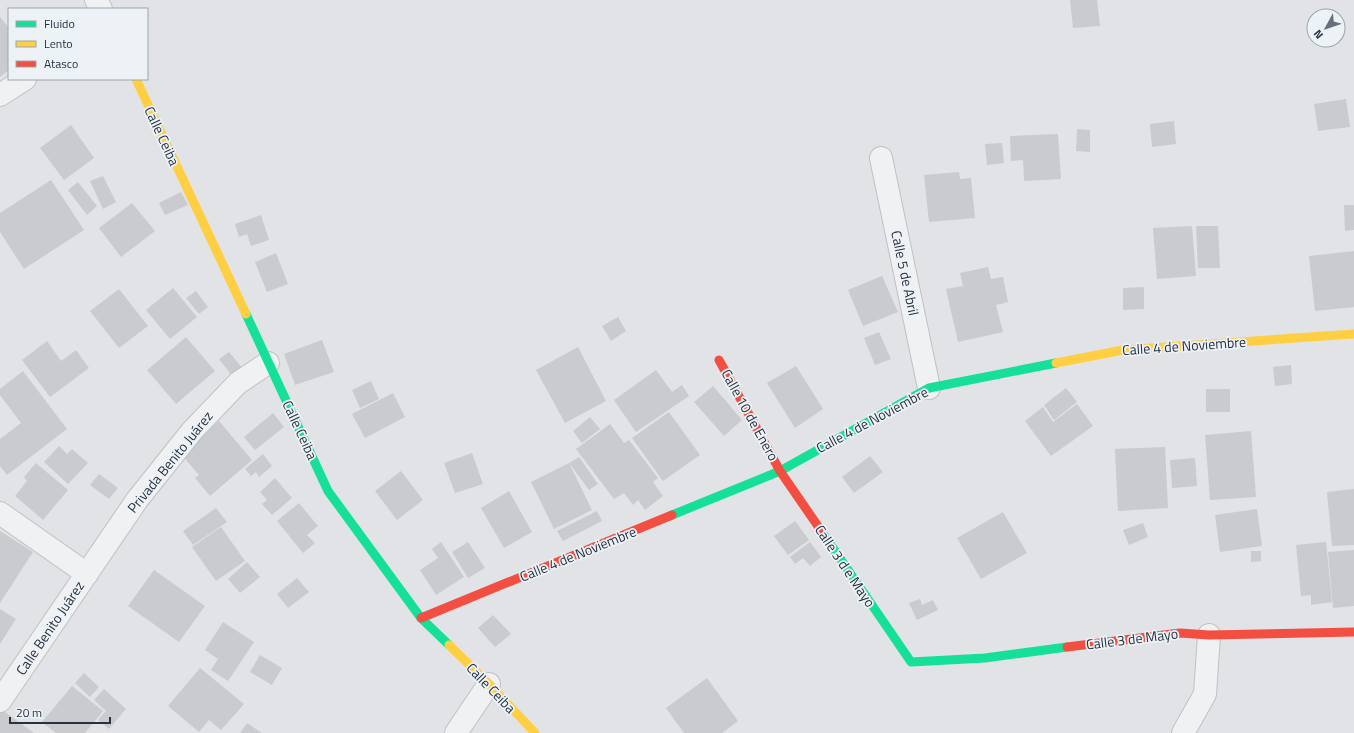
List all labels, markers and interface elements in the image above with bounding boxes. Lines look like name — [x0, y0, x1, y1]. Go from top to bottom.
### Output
legend — [8, 8, 148, 80]
north arrow — [1306, 8, 1346, 48]
text: Fluido — [44, 14, 75, 33]
text: N — [1310, 26, 1327, 42]
text: Lento — [44, 34, 73, 53]
text: Atasco — [44, 54, 78, 73]
street label: Calle Ceiba — [140, 103, 185, 169]
street label: Calle 5 de Abril — [886, 228, 925, 317]
street label: Calle 4 de Noviembre — [1121, 331, 1247, 360]
street label: Calle 10 de Enero — [717, 365, 784, 464]
street label: Calle 4 de Noviembre — [812, 381, 931, 458]
street label: Calle Ceiba — [278, 397, 323, 463]
street label: Privada Benito Juárez — [122, 406, 217, 517]
street label: Calle 3 d e Mayo — [810, 520, 881, 611]
street label: Calle 4 de Noviembre — [516, 521, 639, 587]
street label: Calle Benito Juárez — [10, 576, 89, 679]
street label: Calle 3 de Mayo — [1085, 622, 1179, 655]
street label: Calle Ceiba — [462, 658, 521, 718]
scale bar — [10, 699, 110, 725]
text: 20 m — [16, 703, 42, 722]

